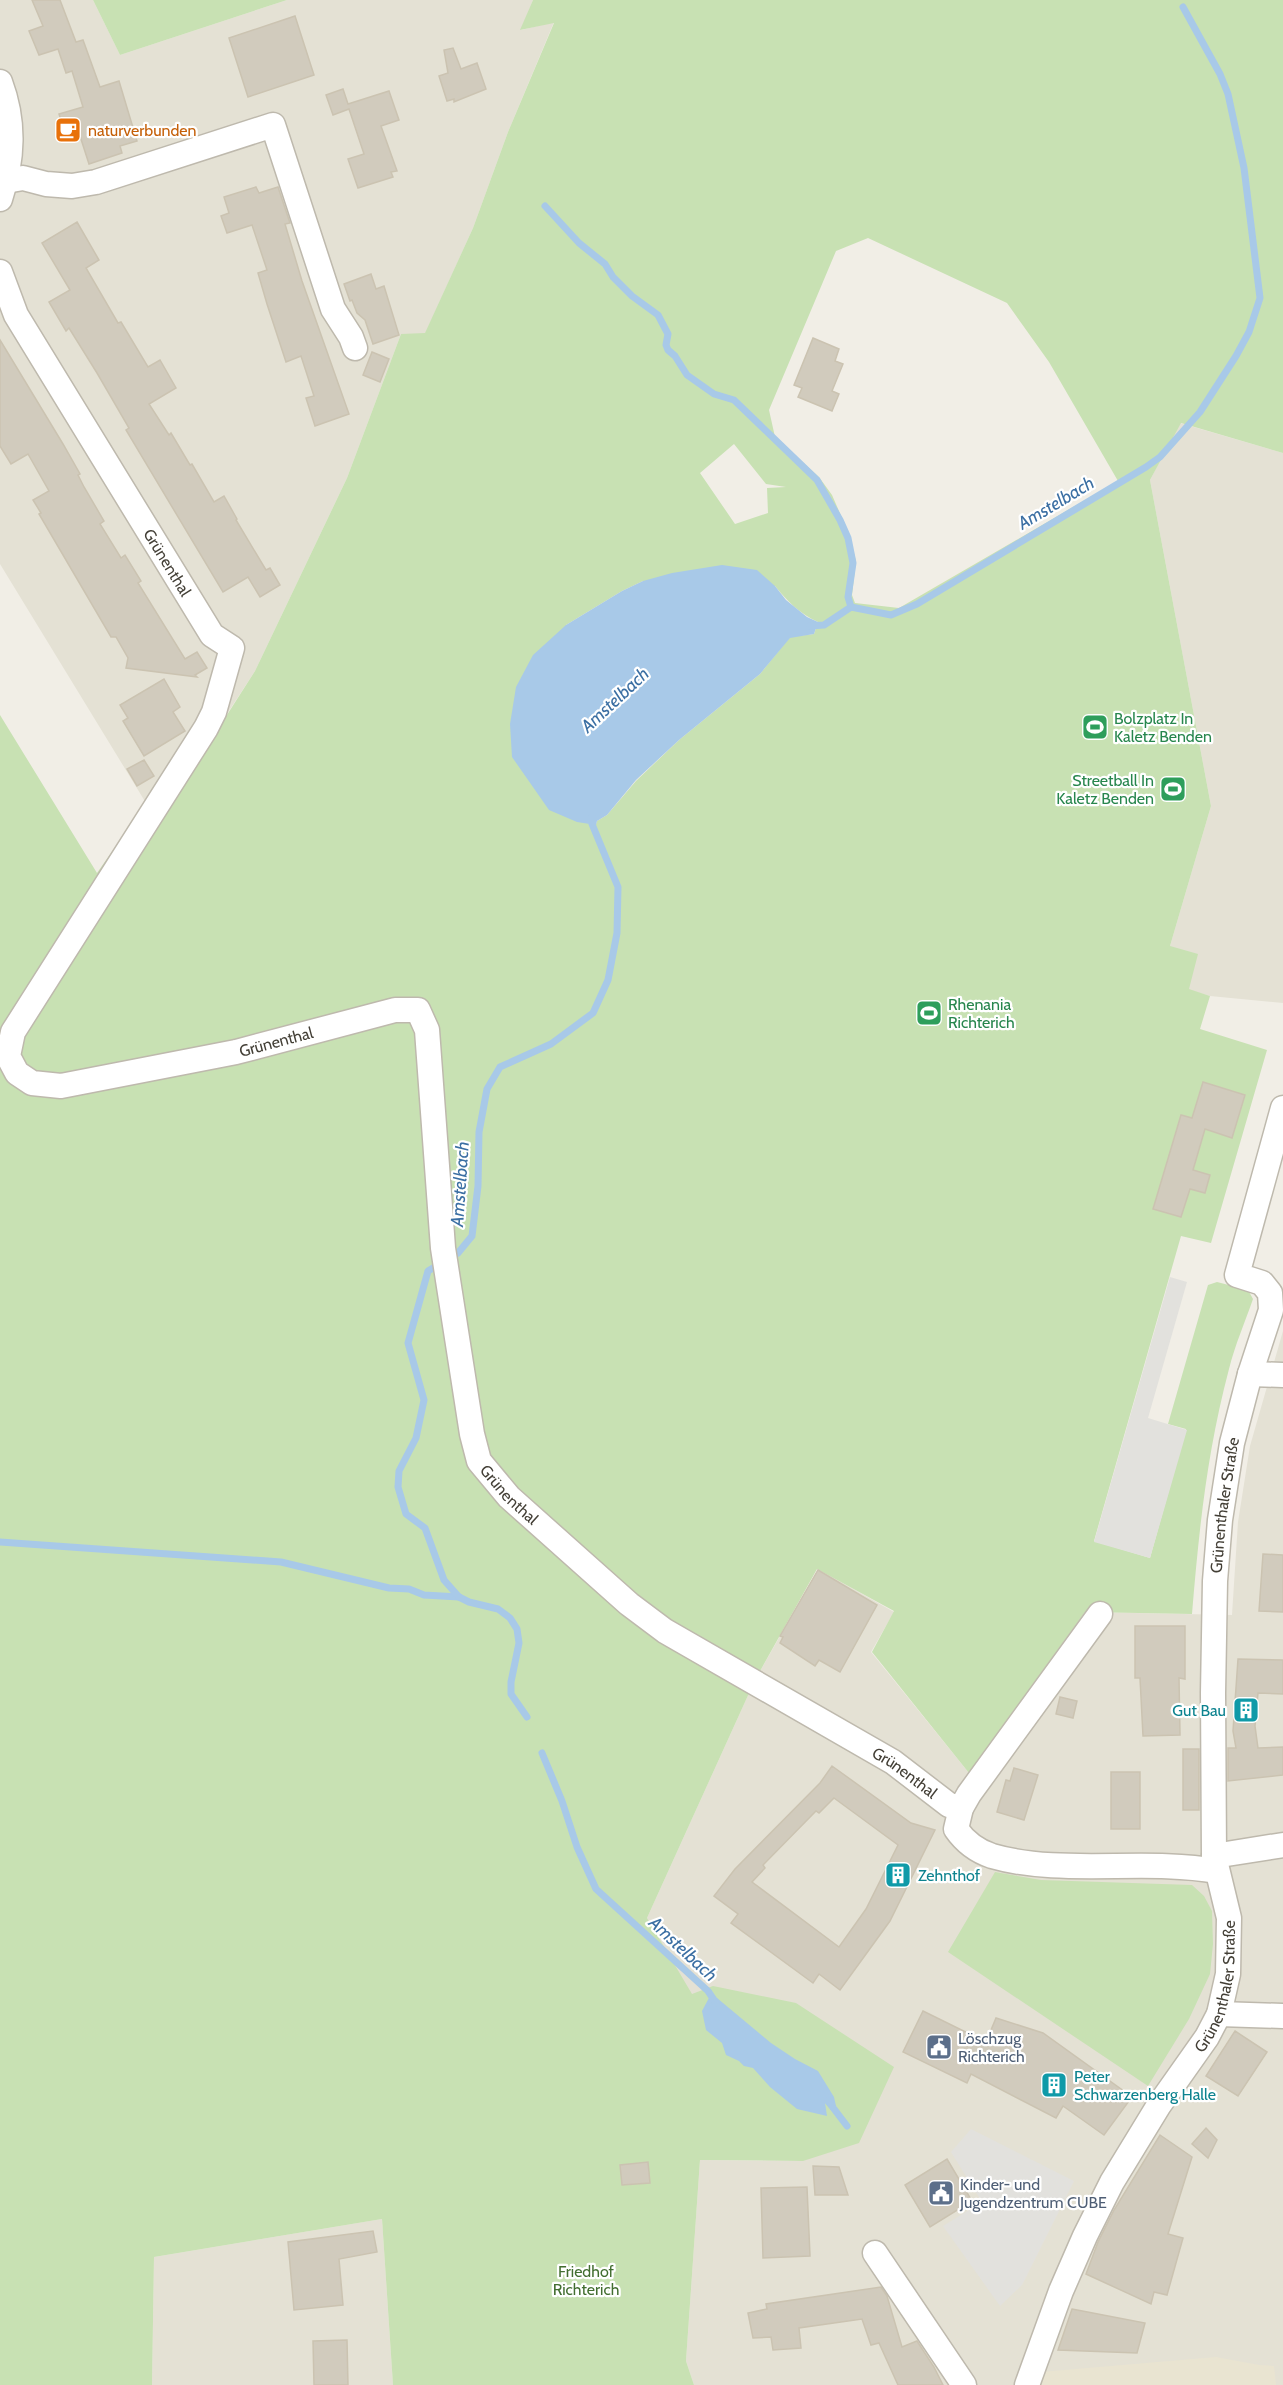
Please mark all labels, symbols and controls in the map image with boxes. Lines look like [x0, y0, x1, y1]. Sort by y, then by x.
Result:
cafe icon: naturverbunden [53, 115, 83, 145]
place label: naturverbunden [88, 121, 197, 140]
water label: Amstelbach [1013, 472, 1098, 535]
street label: Grünenthal [140, 525, 196, 600]
water label: Amstelbach [576, 663, 654, 738]
place label: Bolzplatz In Kaletz Benden [1114, 709, 1212, 746]
sports icon: Bolzplatz In Kaletz Benden [1080, 712, 1110, 742]
place label: Streetball In Kaletz Benden [1056, 771, 1154, 808]
sports icon: Streetball In Kaletz Benden [1158, 774, 1188, 804]
place label: Rhenania Richterich [948, 995, 1015, 1032]
sports icon: Rhenania Richterich [914, 998, 944, 1028]
street label: Grünenthal [237, 1023, 315, 1060]
water label: Amstelbach [446, 1141, 474, 1228]
street label: Grünenthaler Straße [1206, 1435, 1243, 1574]
street label: Grünenthal [476, 1461, 543, 1528]
building icon: Gut Bau [1231, 1695, 1261, 1725]
place label: Gut Bau [1172, 1701, 1226, 1720]
street label: Grünenthal [869, 1743, 941, 1802]
building icon: Zehnthof [883, 1860, 913, 1890]
place label: Zehnthof [918, 1866, 981, 1885]
water label: Amstelbach [644, 1911, 722, 1986]
street label: Grünenthaler Straße [1190, 1920, 1238, 2056]
place label: Löschzug Richterich [958, 2029, 1025, 2066]
public building icon: Löschzug Richterich [924, 2032, 954, 2062]
place label: Peter Schwarzenberg Halle [1074, 2067, 1216, 2104]
building icon: Peter Schwarzenberg Halle [1039, 2070, 1069, 2100]
place label: Kinder- und Jugendzentrum CUBE [959, 2175, 1107, 2212]
public building icon: Kinder- und Jugendzentrum CUBE [926, 2178, 956, 2208]
park label: Friedhof Richterich [553, 2262, 619, 2299]

